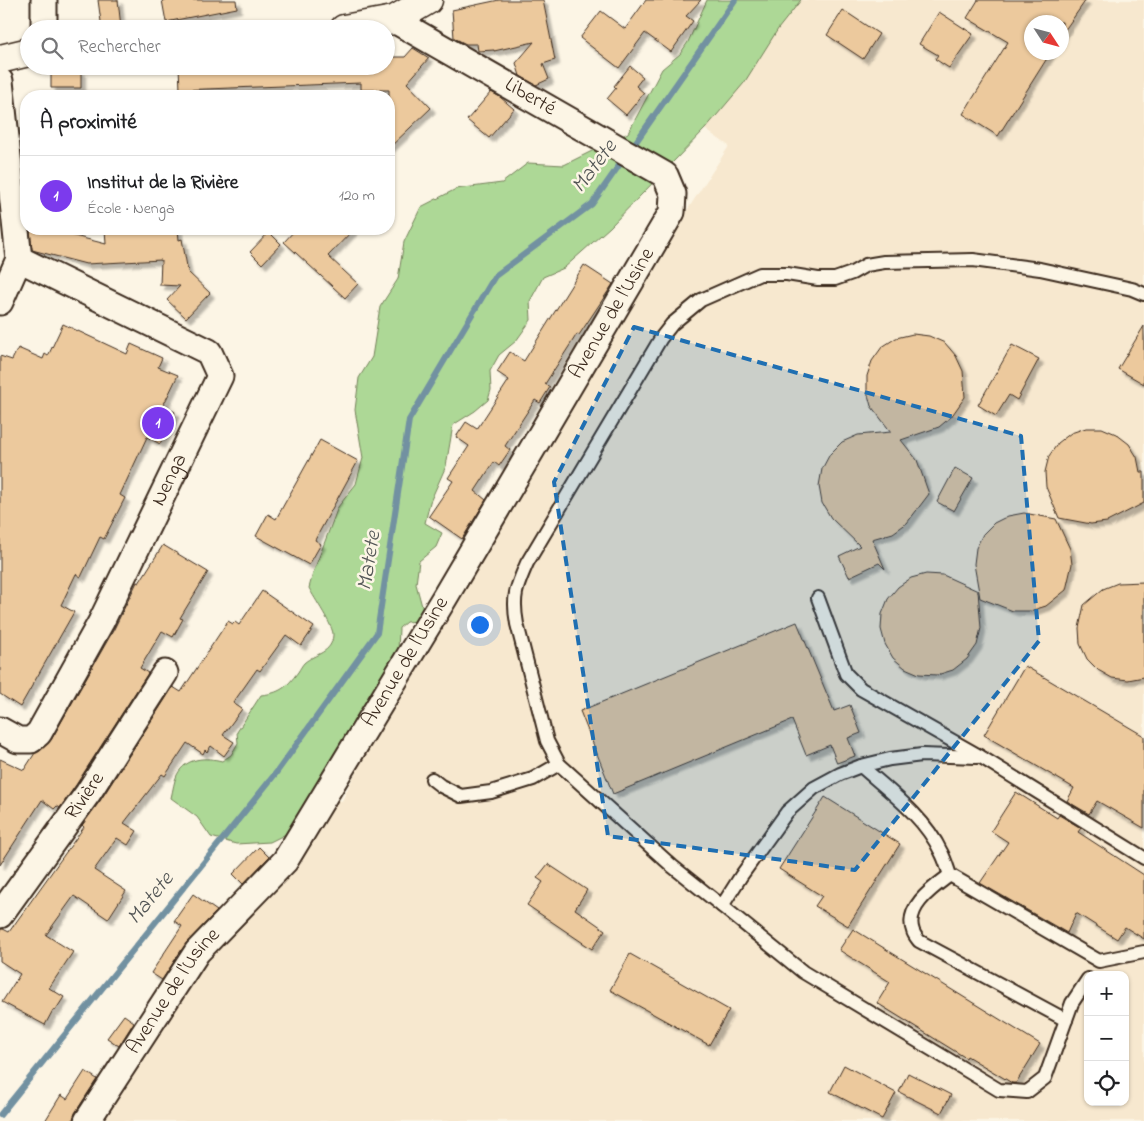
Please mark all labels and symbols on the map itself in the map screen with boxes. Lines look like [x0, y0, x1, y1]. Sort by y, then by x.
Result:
north arrow [1024, 15, 1069, 60]
street label: Liberté [499, 70, 562, 124]
water label: Matete [564, 133, 626, 200]
street label: Avenue de l'Usine [562, 242, 663, 385]
pin: 1 [142, 404, 174, 442]
street label: Nenga [144, 449, 195, 511]
water label: Matete [350, 528, 391, 593]
street label: Avenue de l'Usine [355, 590, 457, 733]
your location [467, 612, 493, 638]
street label: Rivière [58, 766, 113, 827]
water label: Matete [120, 865, 183, 932]
street label: Avenue de l'Usine [119, 921, 228, 1060]

